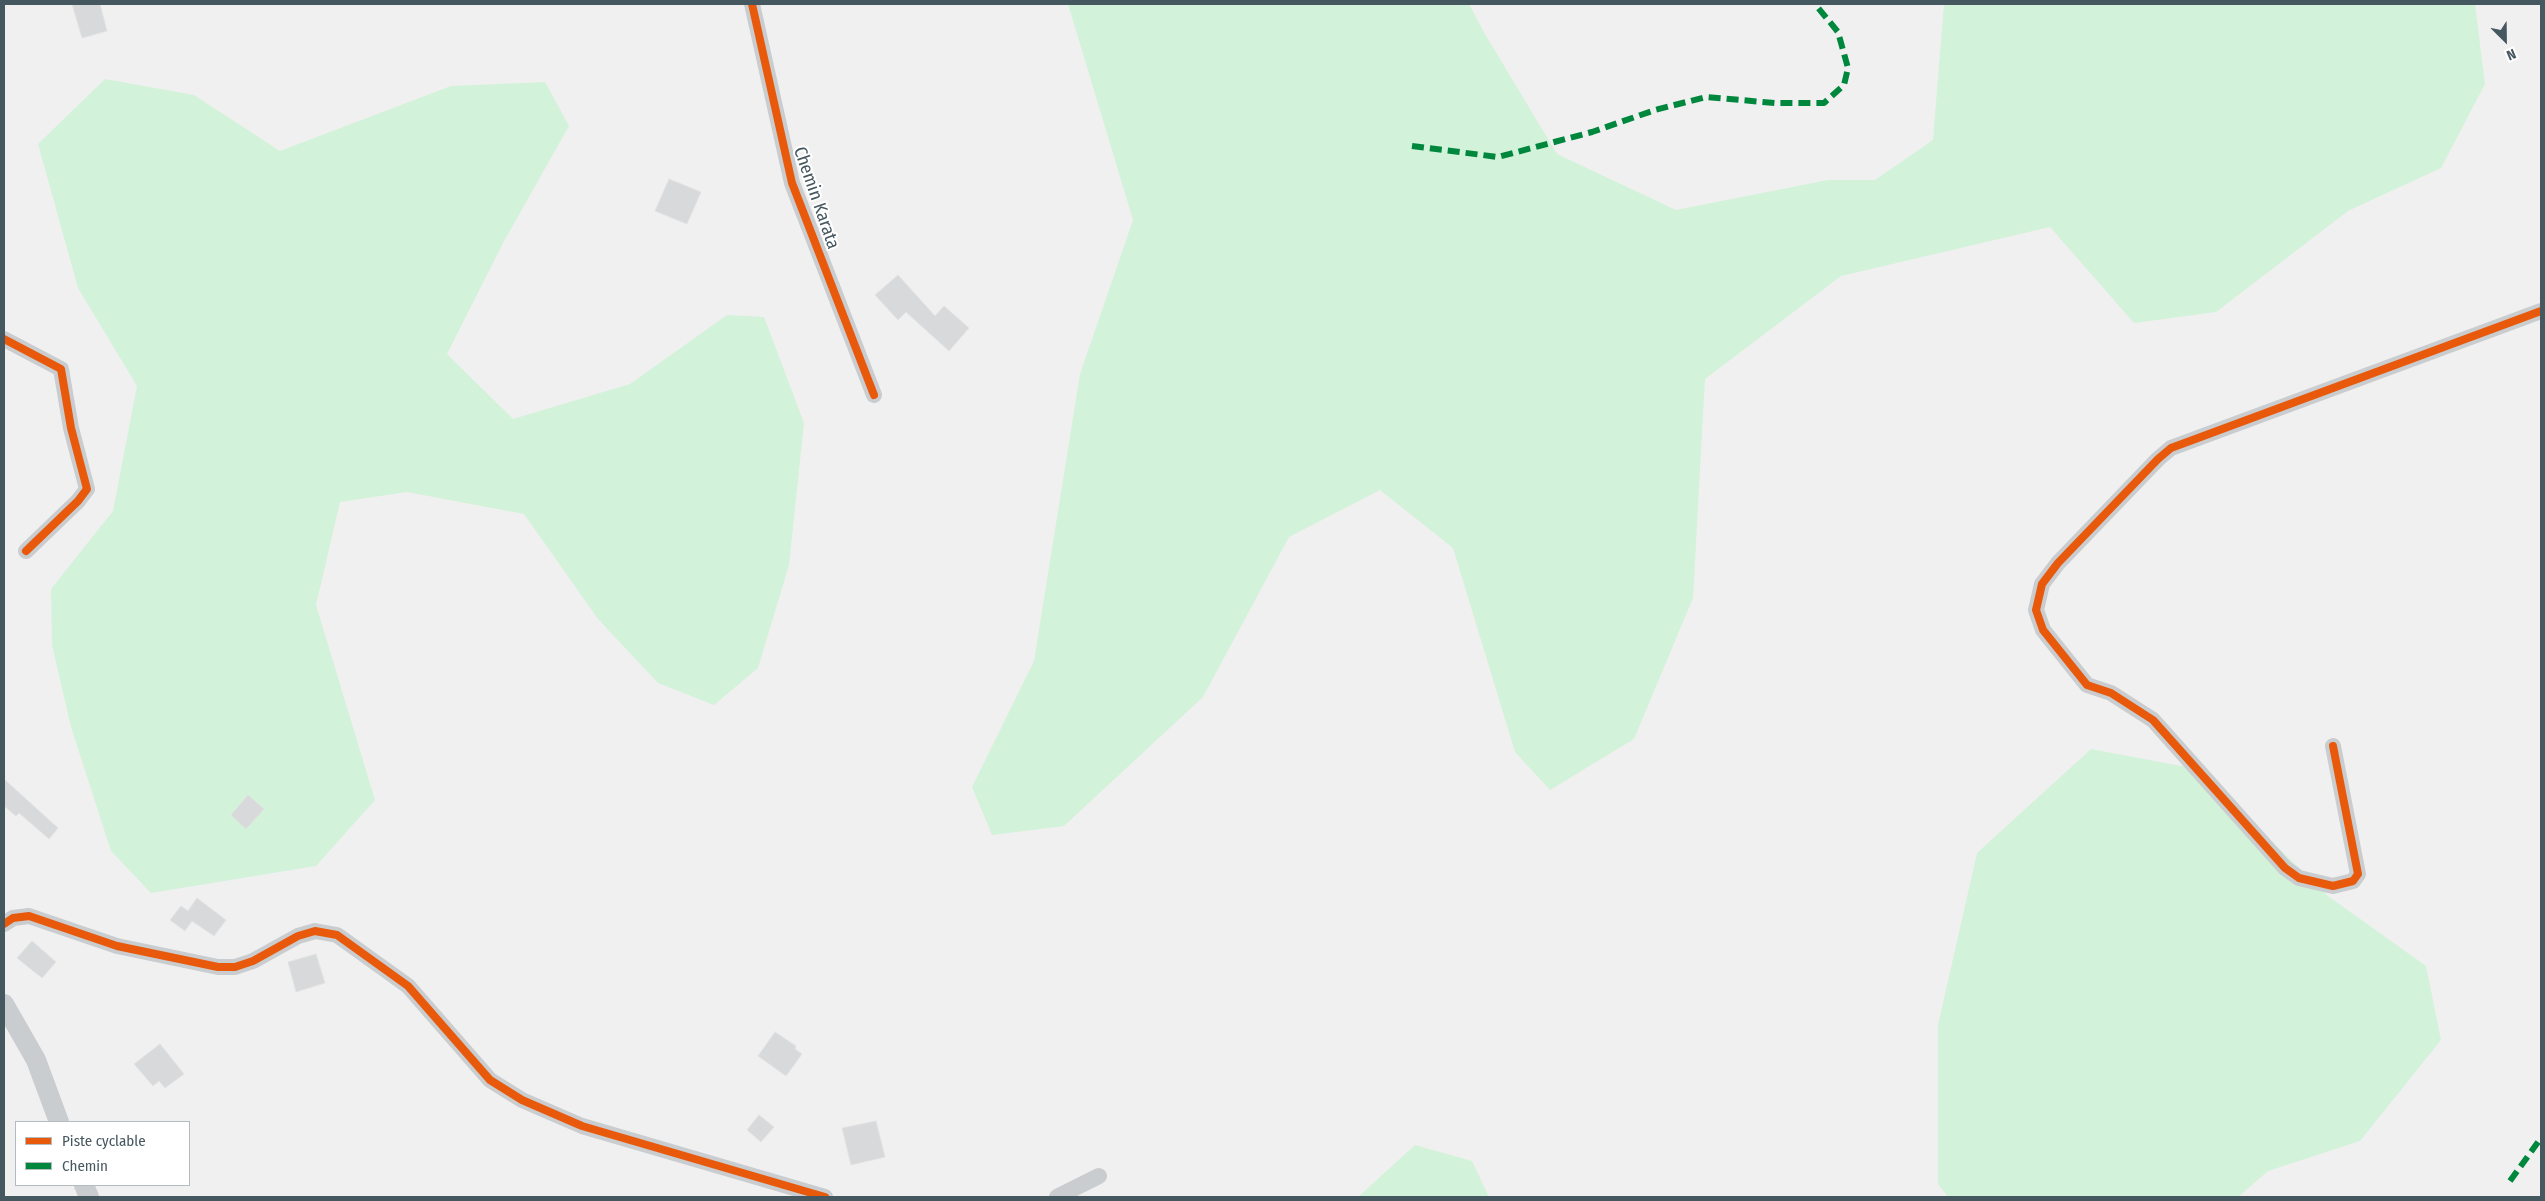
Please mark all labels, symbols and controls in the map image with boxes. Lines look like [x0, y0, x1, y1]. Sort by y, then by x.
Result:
north arrow [2480, 15, 2530, 65]
text: N [2504, 45, 2518, 64]
street label: Chemin Karata [788, 144, 844, 252]
legend [15, 1121, 190, 1186]
text: Piste cyclable [62, 1132, 146, 1150]
text: Chemin [62, 1157, 108, 1175]

